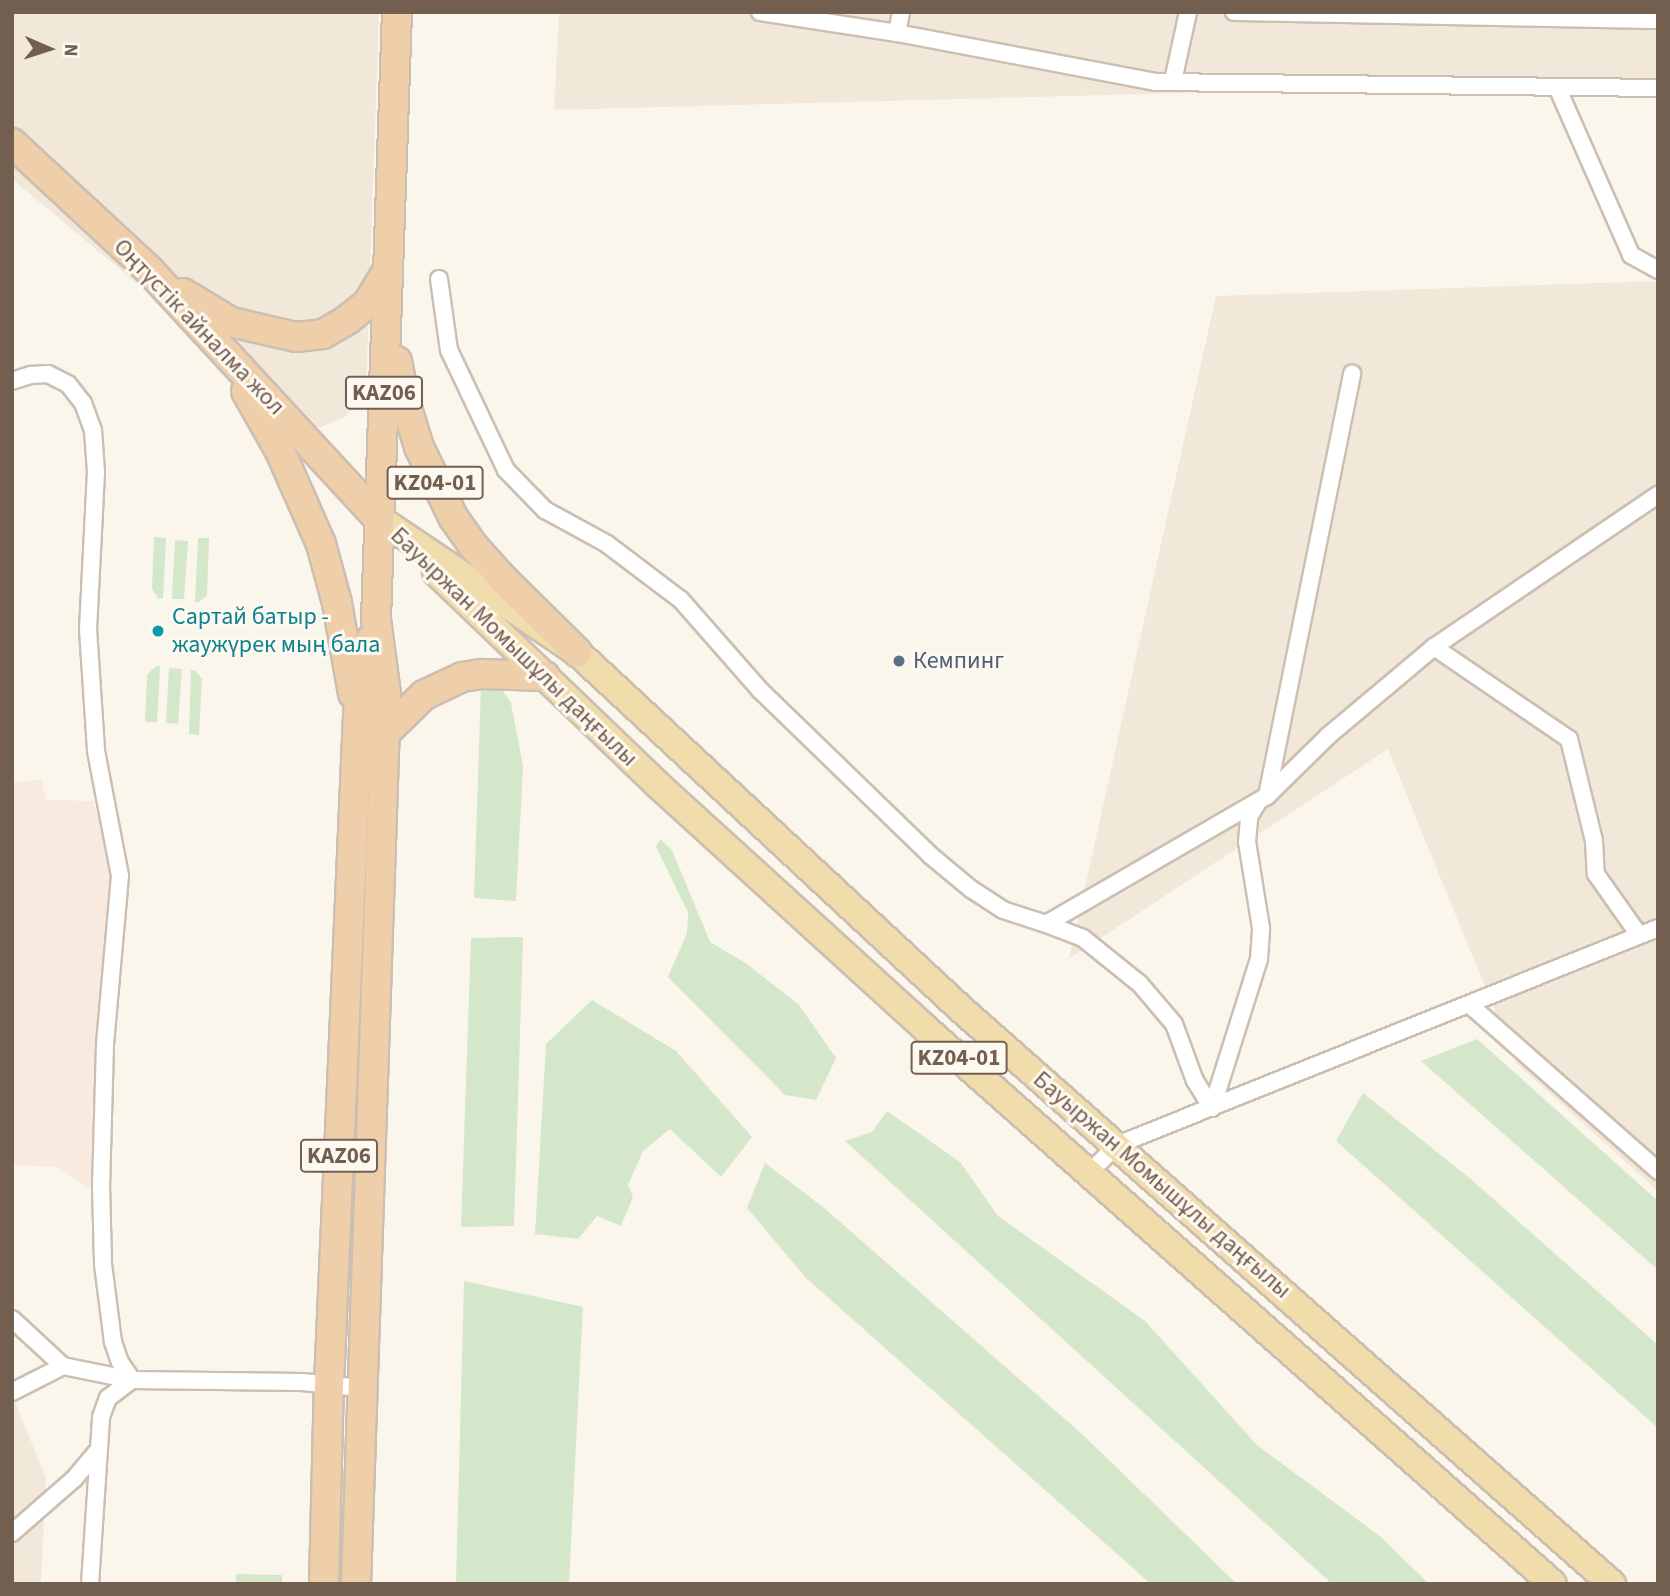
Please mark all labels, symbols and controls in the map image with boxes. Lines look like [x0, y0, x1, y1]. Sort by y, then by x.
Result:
north arrow [14, 14, 84, 84]
text: N [57, 43, 84, 57]
street label: Оңтүстік айналма жол [107, 233, 291, 421]
road number: KАZ06 [344, 374, 424, 412]
road number: KZ04-01 [386, 463, 484, 503]
street label: Бауыржан Момышұлы даңғылы [384, 521, 644, 773]
place label: Сартай батыр - жаужүрек мың бала [172, 603, 380, 659]
marker: Сартай батыр - жаужүрек мың бала [150, 623, 166, 639]
place label: Кемпинг [913, 647, 1004, 675]
marker: Кемпинг [891, 653, 907, 669]
road number: KZ04-01 [910, 1038, 1008, 1078]
street label: Бауыржан Момышұлы даңғылы [1027, 1065, 1297, 1305]
road number: KАZ06 [299, 1136, 379, 1176]

